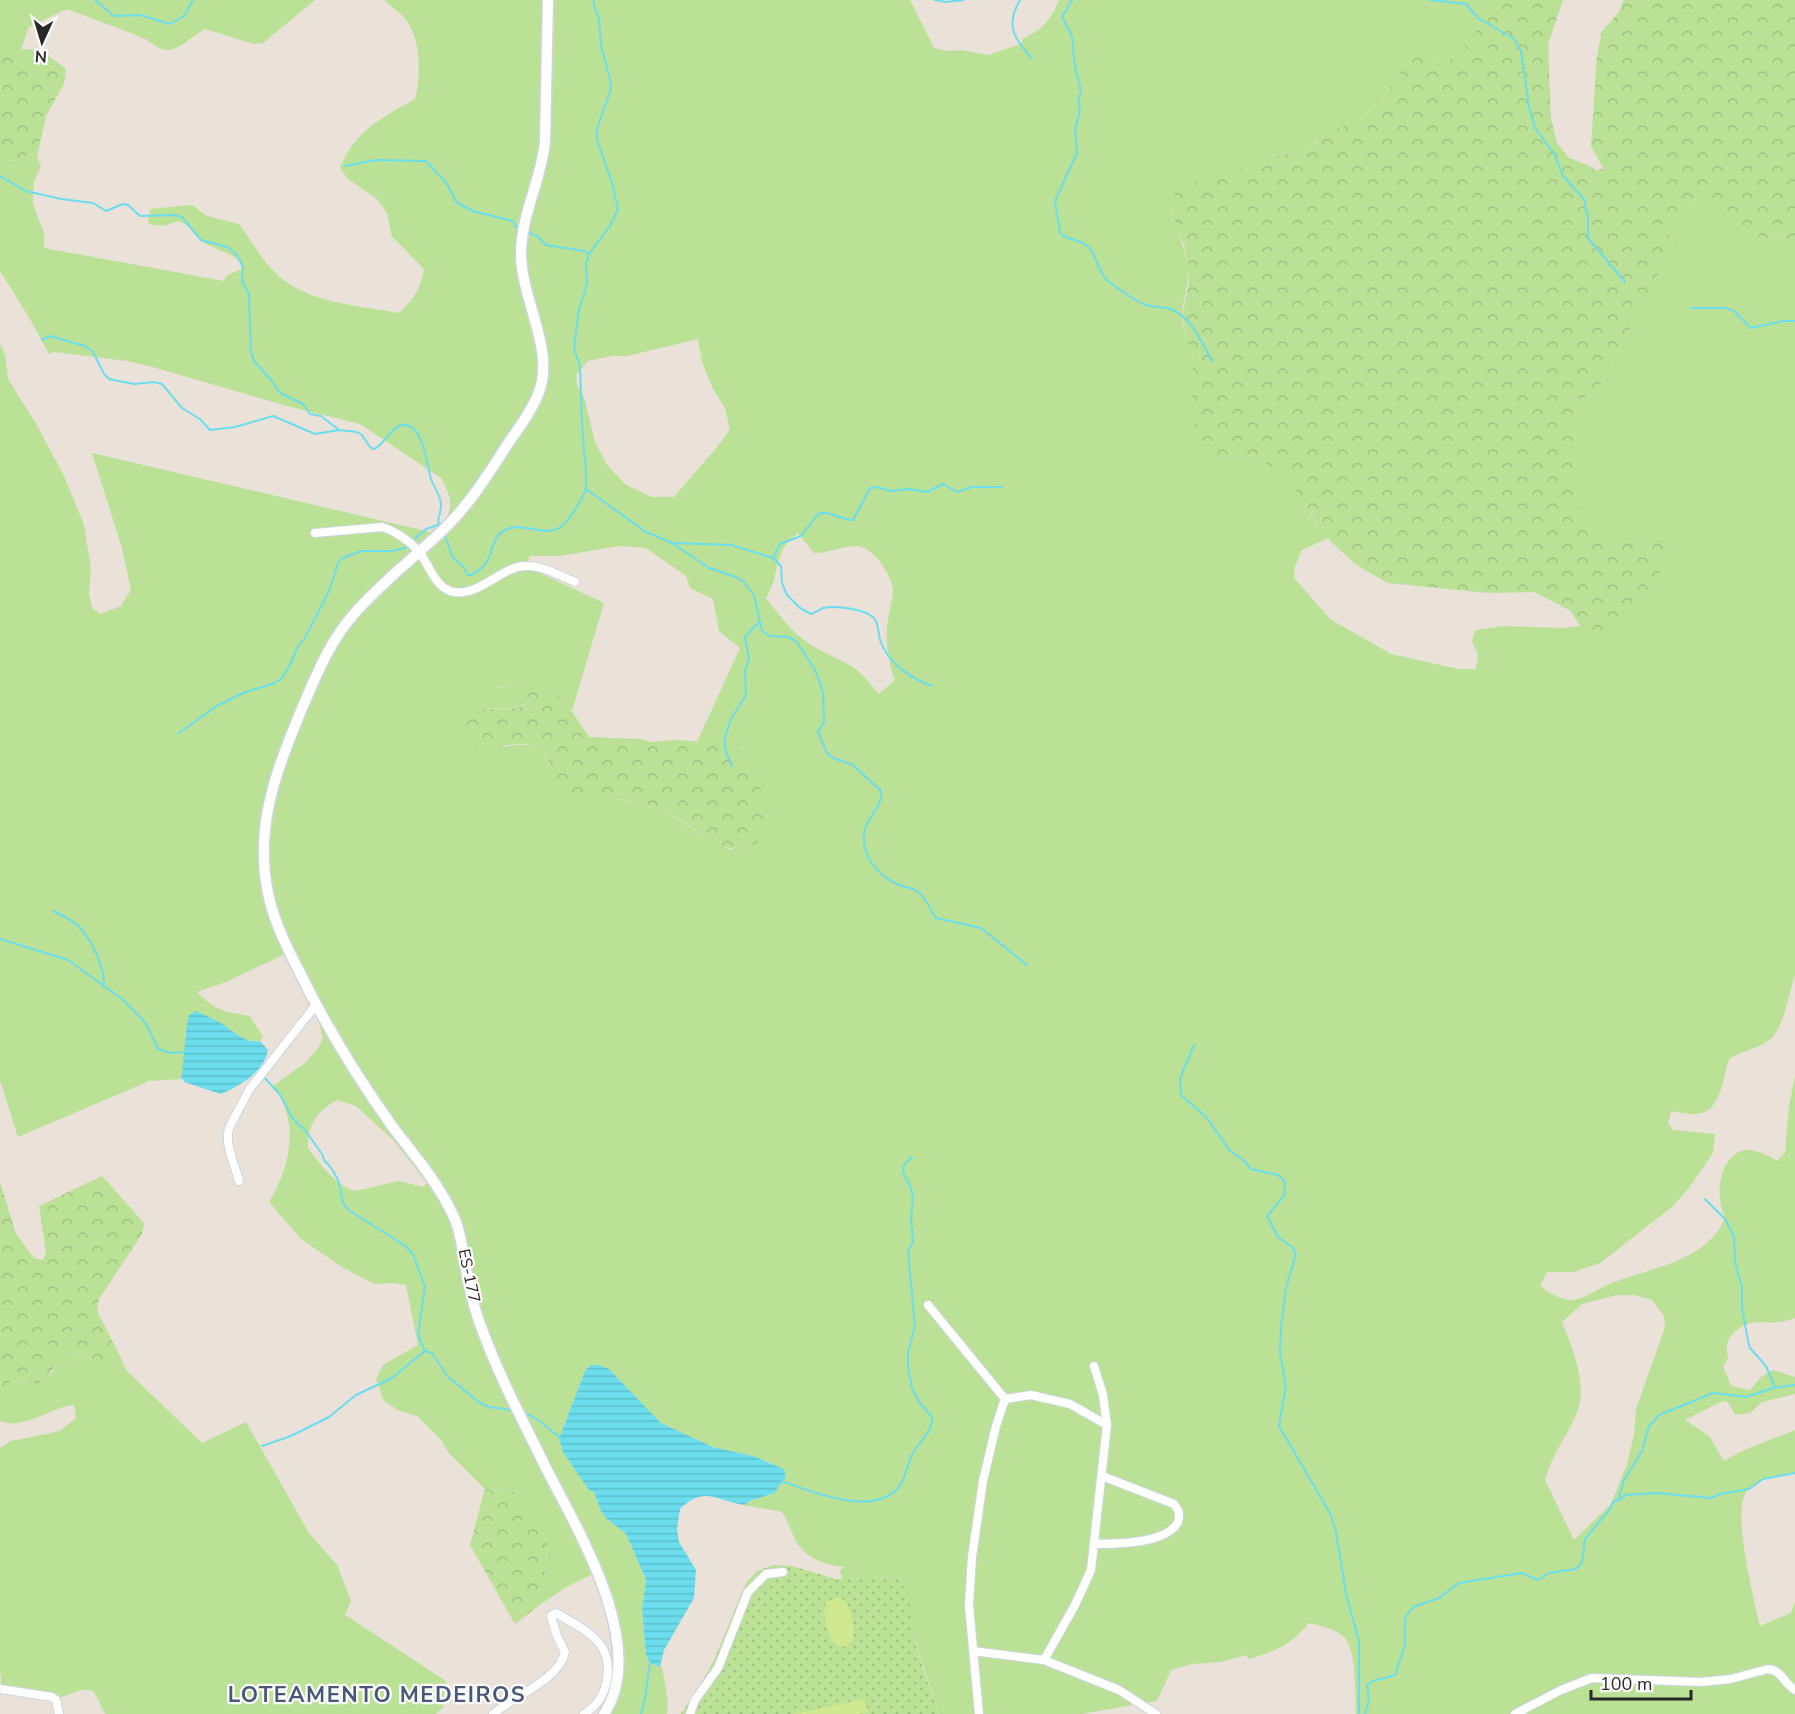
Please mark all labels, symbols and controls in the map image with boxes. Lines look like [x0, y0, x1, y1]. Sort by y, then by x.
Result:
north arrow [12, 12, 72, 72]
text: N [34, 45, 48, 67]
street label: ES-177 [453, 1247, 485, 1305]
scale bar [1591, 1663, 1692, 1701]
text: 100 m [1600, 1672, 1652, 1696]
district label: LOTEAMENTO MEDEIROS [228, 1680, 526, 1710]

